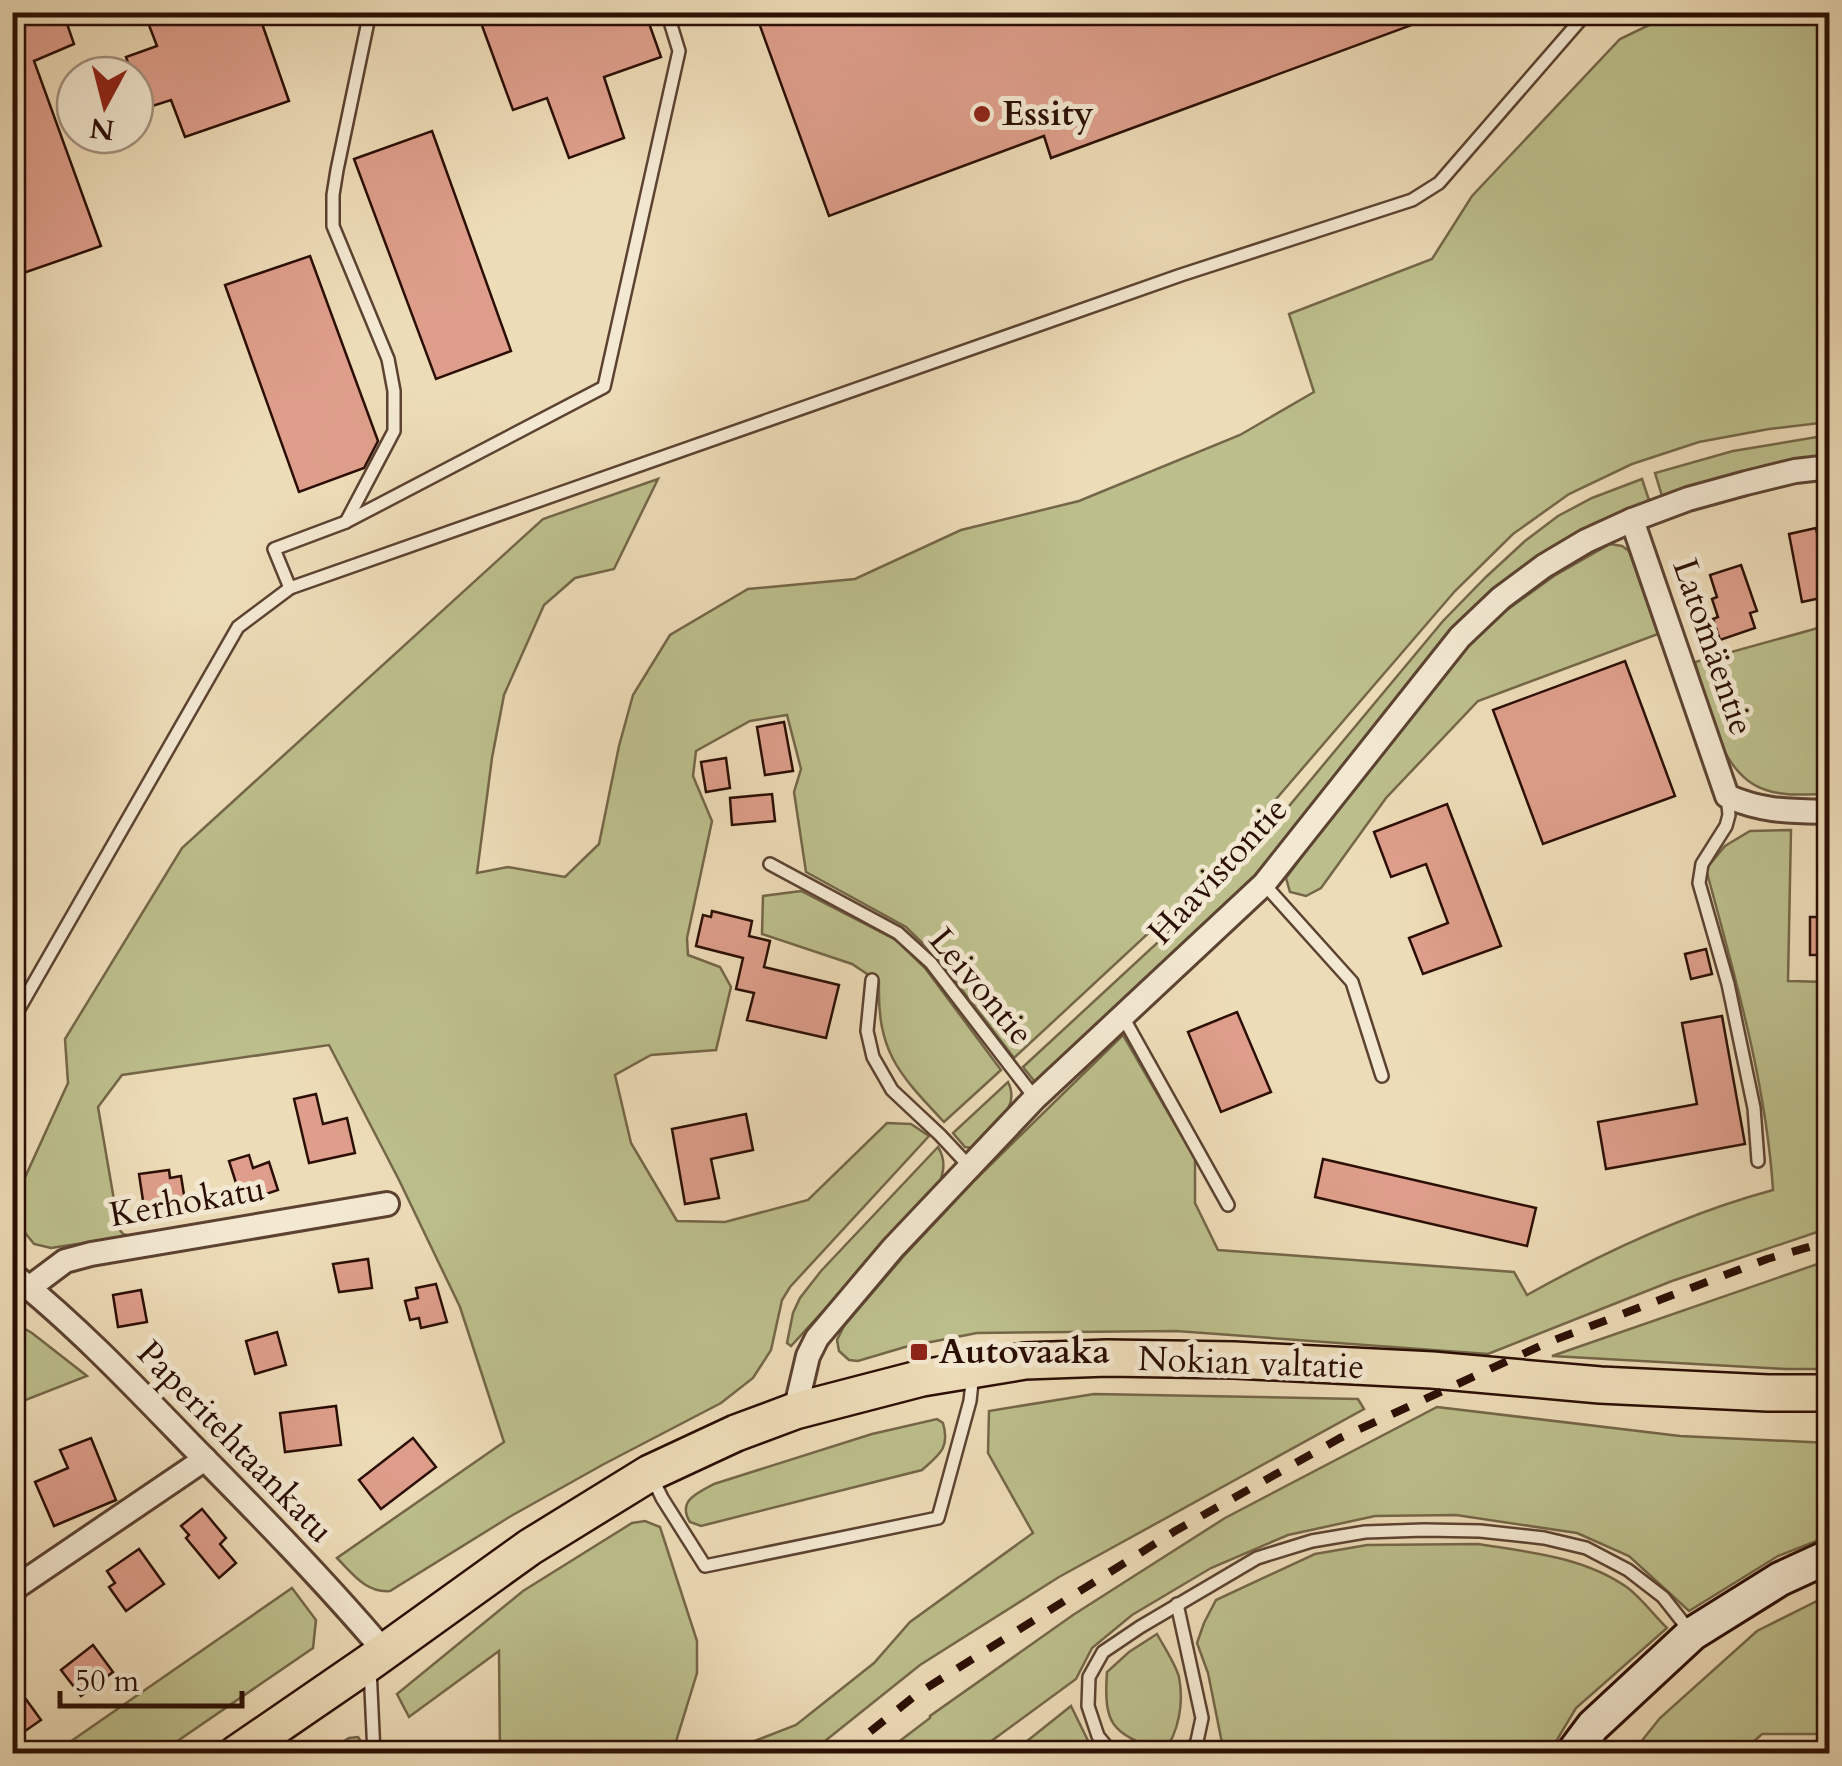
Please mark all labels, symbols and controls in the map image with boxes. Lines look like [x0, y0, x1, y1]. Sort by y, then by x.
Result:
north arrow [55, 55, 155, 155]
place label: Essity [1002, 90, 1094, 138]
marker: Essity [971, 103, 993, 125]
text: N [88, 108, 116, 149]
street label: Latomäentie [1660, 552, 1766, 742]
street label: Haavistontie [1137, 787, 1299, 955]
street label: Leivontie [918, 918, 1044, 1056]
street label: Kerhokatu [106, 1165, 268, 1239]
place label: Autovaaka [939, 1328, 1110, 1376]
street label: Paperitehtaankatu [126, 1330, 344, 1554]
street label: Nokian valtatie [1137, 1335, 1365, 1391]
marker: Autovaaka [908, 1341, 930, 1363]
scale bar [60, 1646, 242, 1708]
text: 50 m [75, 1661, 140, 1702]

